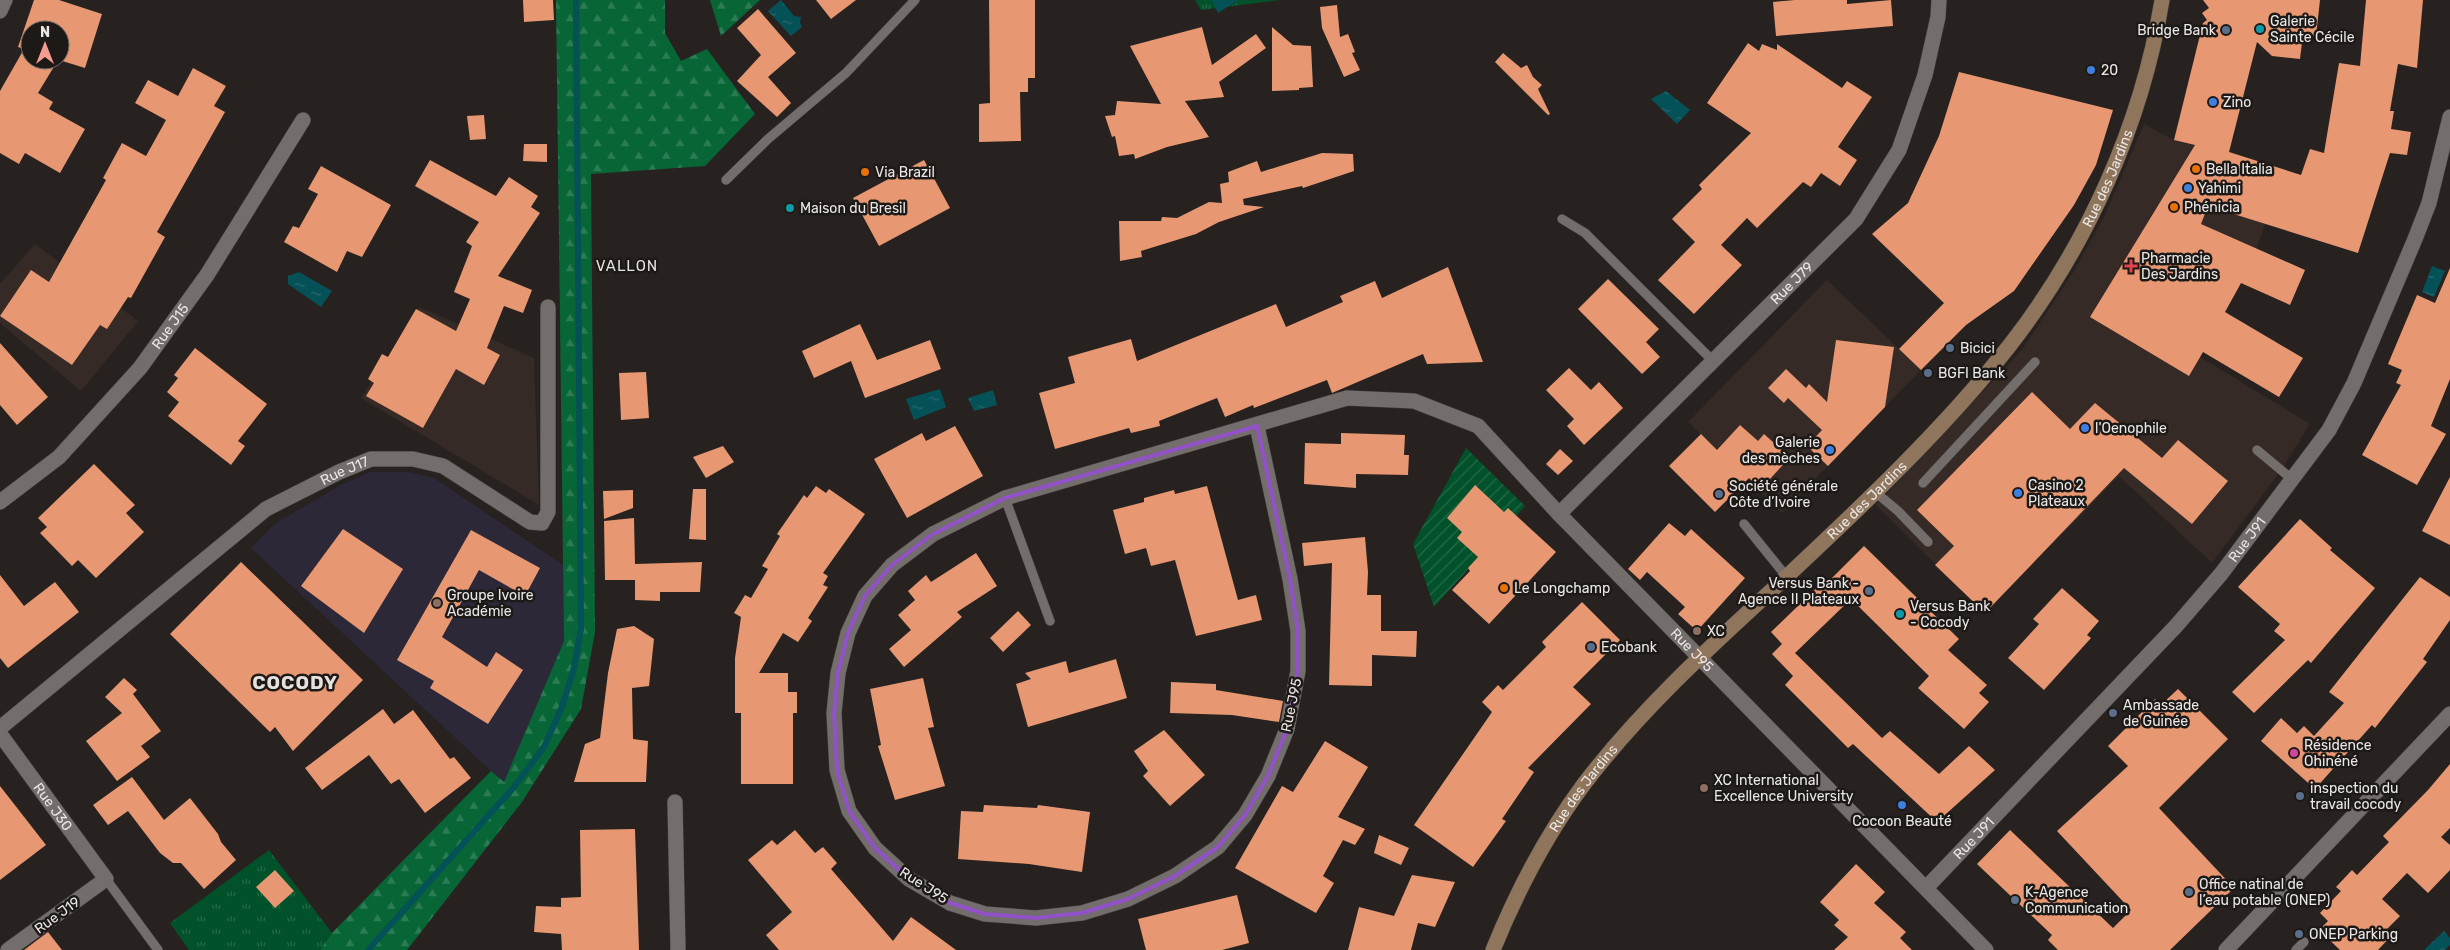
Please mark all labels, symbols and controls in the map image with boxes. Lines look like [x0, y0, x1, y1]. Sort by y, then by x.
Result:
place label: Galerie Sainte Cécile [2270, 13, 2355, 46]
north arrow [20, 20, 70, 70]
place label: Bridge Bank [2137, 22, 2217, 39]
marker: Galerie Sainte Cécile [2254, 23, 2266, 35]
text: N [40, 24, 50, 41]
marker: Bridge Bank [2220, 24, 2232, 36]
place label: 20 [2101, 62, 2118, 79]
marker: 20 [2085, 64, 2097, 76]
place label: Zino [2223, 94, 2251, 111]
marker: Zino [2207, 96, 2219, 108]
street label: Rue des Jardins [2079, 127, 2137, 230]
place label: Bella Italia [2206, 161, 2273, 178]
marker: Bella Italia [2190, 163, 2202, 175]
place label: Via Brazil [875, 164, 935, 181]
marker: Via Brazil [859, 166, 871, 178]
place label: Yahimi [2198, 180, 2241, 197]
marker: Yahimi [2182, 182, 2194, 194]
place label: Phénicia [2184, 199, 2240, 216]
place label: Maison du Bresil [800, 200, 906, 217]
marker: Phénicia [2168, 201, 2180, 213]
marker: Maison du Bresil [784, 202, 796, 214]
place label: Pharmacie Des Jardins [2141, 250, 2218, 283]
district label: VALLON [596, 257, 658, 275]
street label: Rue J79 [1767, 258, 1817, 308]
marker: Pharmacie Des Jardins [2125, 260, 2137, 272]
street label: Rue J15 [148, 300, 193, 353]
place label: Bicici [1960, 340, 1995, 357]
marker: Bicici [1944, 342, 1956, 354]
place label: BGFI Bank [1938, 365, 2006, 382]
marker: BGFI Bank [1922, 367, 1934, 379]
place label: l'Oenophile [2095, 420, 2167, 437]
marker: l'Oenophile [2079, 422, 2091, 434]
place label: Galerie des mèches [1742, 434, 1820, 467]
marker: Galerie des mèches [1824, 444, 1836, 456]
street label: Rue J17 [318, 453, 371, 489]
street label: Rue des Jardins [1824, 458, 1911, 543]
place label: Casino 2 Plateaux [2028, 477, 2086, 510]
place label: Société générale Côte d’Ivoire [1729, 478, 1838, 511]
marker: Casino 2 Plateaux [2012, 487, 2024, 499]
marker: Société générale Côte d’Ivoire [1713, 488, 1725, 500]
street label: Rue J91 [2225, 514, 2270, 566]
place label: Versus Bank - Agence II Plateaux [1738, 575, 1859, 608]
place label: Le Longchamp [1514, 580, 1610, 597]
marker: Le Longchamp [1498, 582, 1510, 594]
marker: Versus Bank - Agence II Plateaux [1863, 585, 1875, 597]
place label: Groupe Ivoire Académie [447, 587, 534, 620]
marker: Groupe Ivoire Académie [431, 597, 443, 609]
place label: Versus Bank - Cocody [1910, 598, 1991, 631]
marker: Versus Bank - Cocody [1894, 608, 1906, 620]
place label: XC [1707, 623, 1725, 640]
street label: Rue J95 [1667, 625, 1717, 676]
marker: XC [1691, 625, 1703, 637]
place label: Ecobank [1601, 639, 1658, 656]
marker: Ecobank [1585, 641, 1597, 653]
district label: COCODY [252, 671, 338, 694]
street label: Rue J95 [1278, 677, 1305, 733]
place label: Ambassade de Guinée [2123, 697, 2199, 730]
marker: Ambassade de Guinée [2107, 707, 2119, 719]
place label: Résidence Ohinéné [2304, 737, 2372, 770]
street label: Rue des Jardins [1546, 741, 1621, 835]
marker: Résidence Ohinéné [2288, 747, 2300, 759]
place label: XC International Excellence University [1714, 772, 1854, 805]
street label: Rue J30 [30, 780, 76, 834]
place label: inspection du travail cocody [2310, 780, 2402, 813]
marker: XC International Excellence University [1698, 782, 1710, 794]
marker: inspection du travail cocody [2294, 790, 2306, 802]
marker: Cocoon Beauté [1896, 799, 1908, 811]
place label: Cocoon Beauté [1852, 813, 1952, 830]
street label: Rue J91 [1950, 814, 1998, 863]
street label: Rue J95 [896, 863, 951, 907]
place label: Office natinal de l’eau potable (ONEP) [2199, 876, 2330, 909]
place label: K-Agence Communication [2025, 884, 2128, 917]
marker: Office natinal de l’eau potable (ONEP) [2183, 886, 2195, 898]
street label: Rue J19 [31, 893, 83, 938]
marker: K-Agence Communication [2009, 894, 2021, 906]
place label: ONEP Parking [2309, 926, 2398, 943]
marker: ONEP Parking [2293, 928, 2305, 940]

